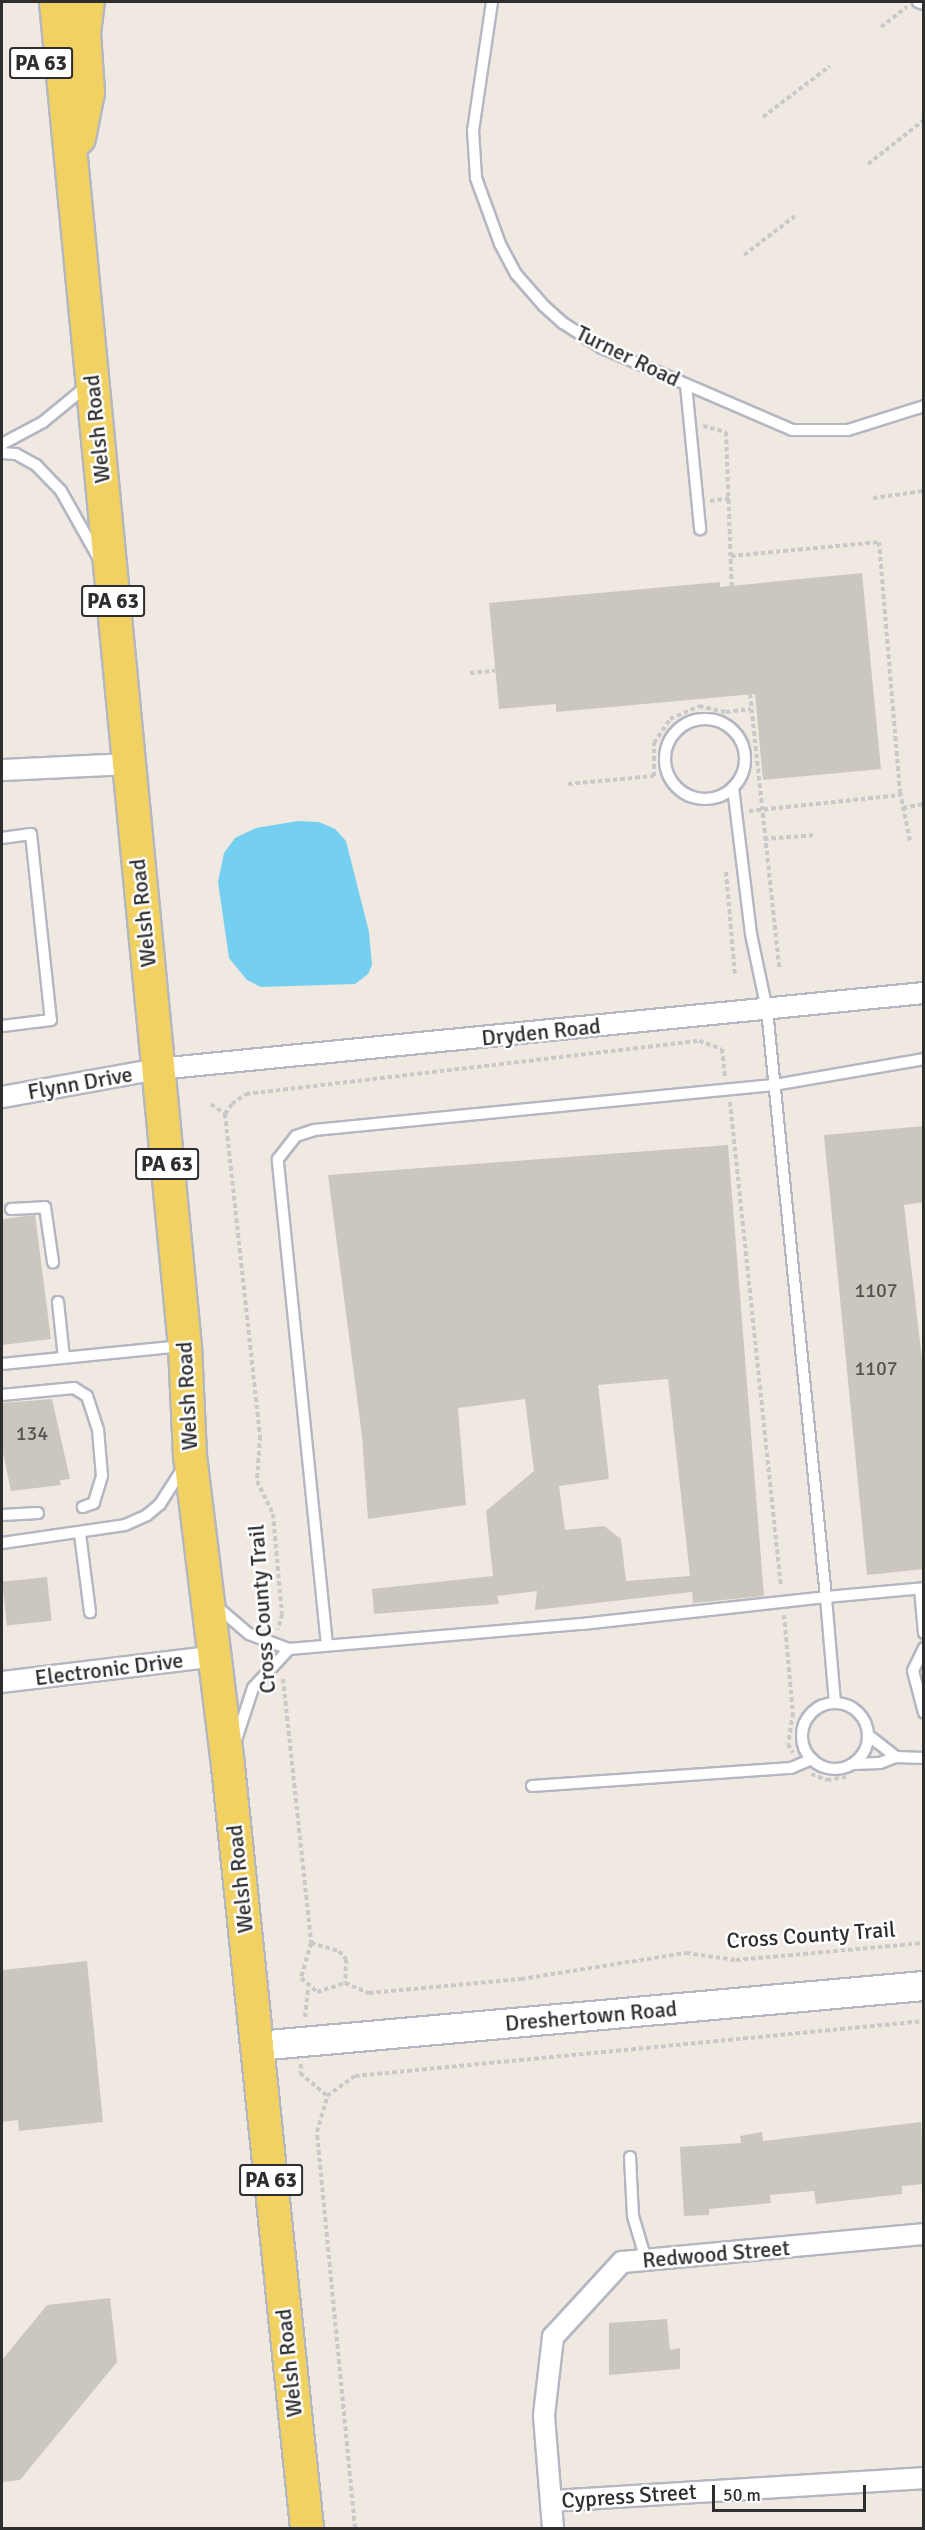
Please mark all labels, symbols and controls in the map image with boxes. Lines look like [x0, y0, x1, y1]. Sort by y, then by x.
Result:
road number: PA 63 [8, 45, 74, 81]
street label: Turner Road [572, 320, 684, 392]
street label: Welsh Road [78, 374, 116, 484]
road number: PA 63 [80, 583, 146, 619]
street label: Welsh Road [124, 858, 162, 968]
street label: Dryden Road [480, 1013, 602, 1051]
street label: Flynn Drive [26, 1061, 134, 1105]
road number: PA 63 [134, 1146, 200, 1182]
house number: 1107 [854, 1278, 898, 1302]
street label: Welsh Road [171, 1341, 203, 1451]
house number: 1107 [854, 1356, 898, 1380]
house number: 134 [16, 1421, 48, 1445]
street label: Cross County Trail [243, 1524, 281, 1694]
street label: Electronic Drive [33, 1647, 185, 1691]
street label: Welsh Road [221, 1824, 259, 1934]
street label: Cross County Trail [726, 1916, 896, 1954]
street label: Dreshertown Road [504, 1995, 678, 2037]
road number: PA 63 [238, 2162, 304, 2198]
street label: Redwood Street [641, 2234, 791, 2274]
street label: Welsh Road [270, 2308, 308, 2418]
scale bar [715, 2473, 870, 2511]
street label: Cypress Street [561, 2478, 697, 2514]
text: 50 m [723, 2484, 761, 2506]

